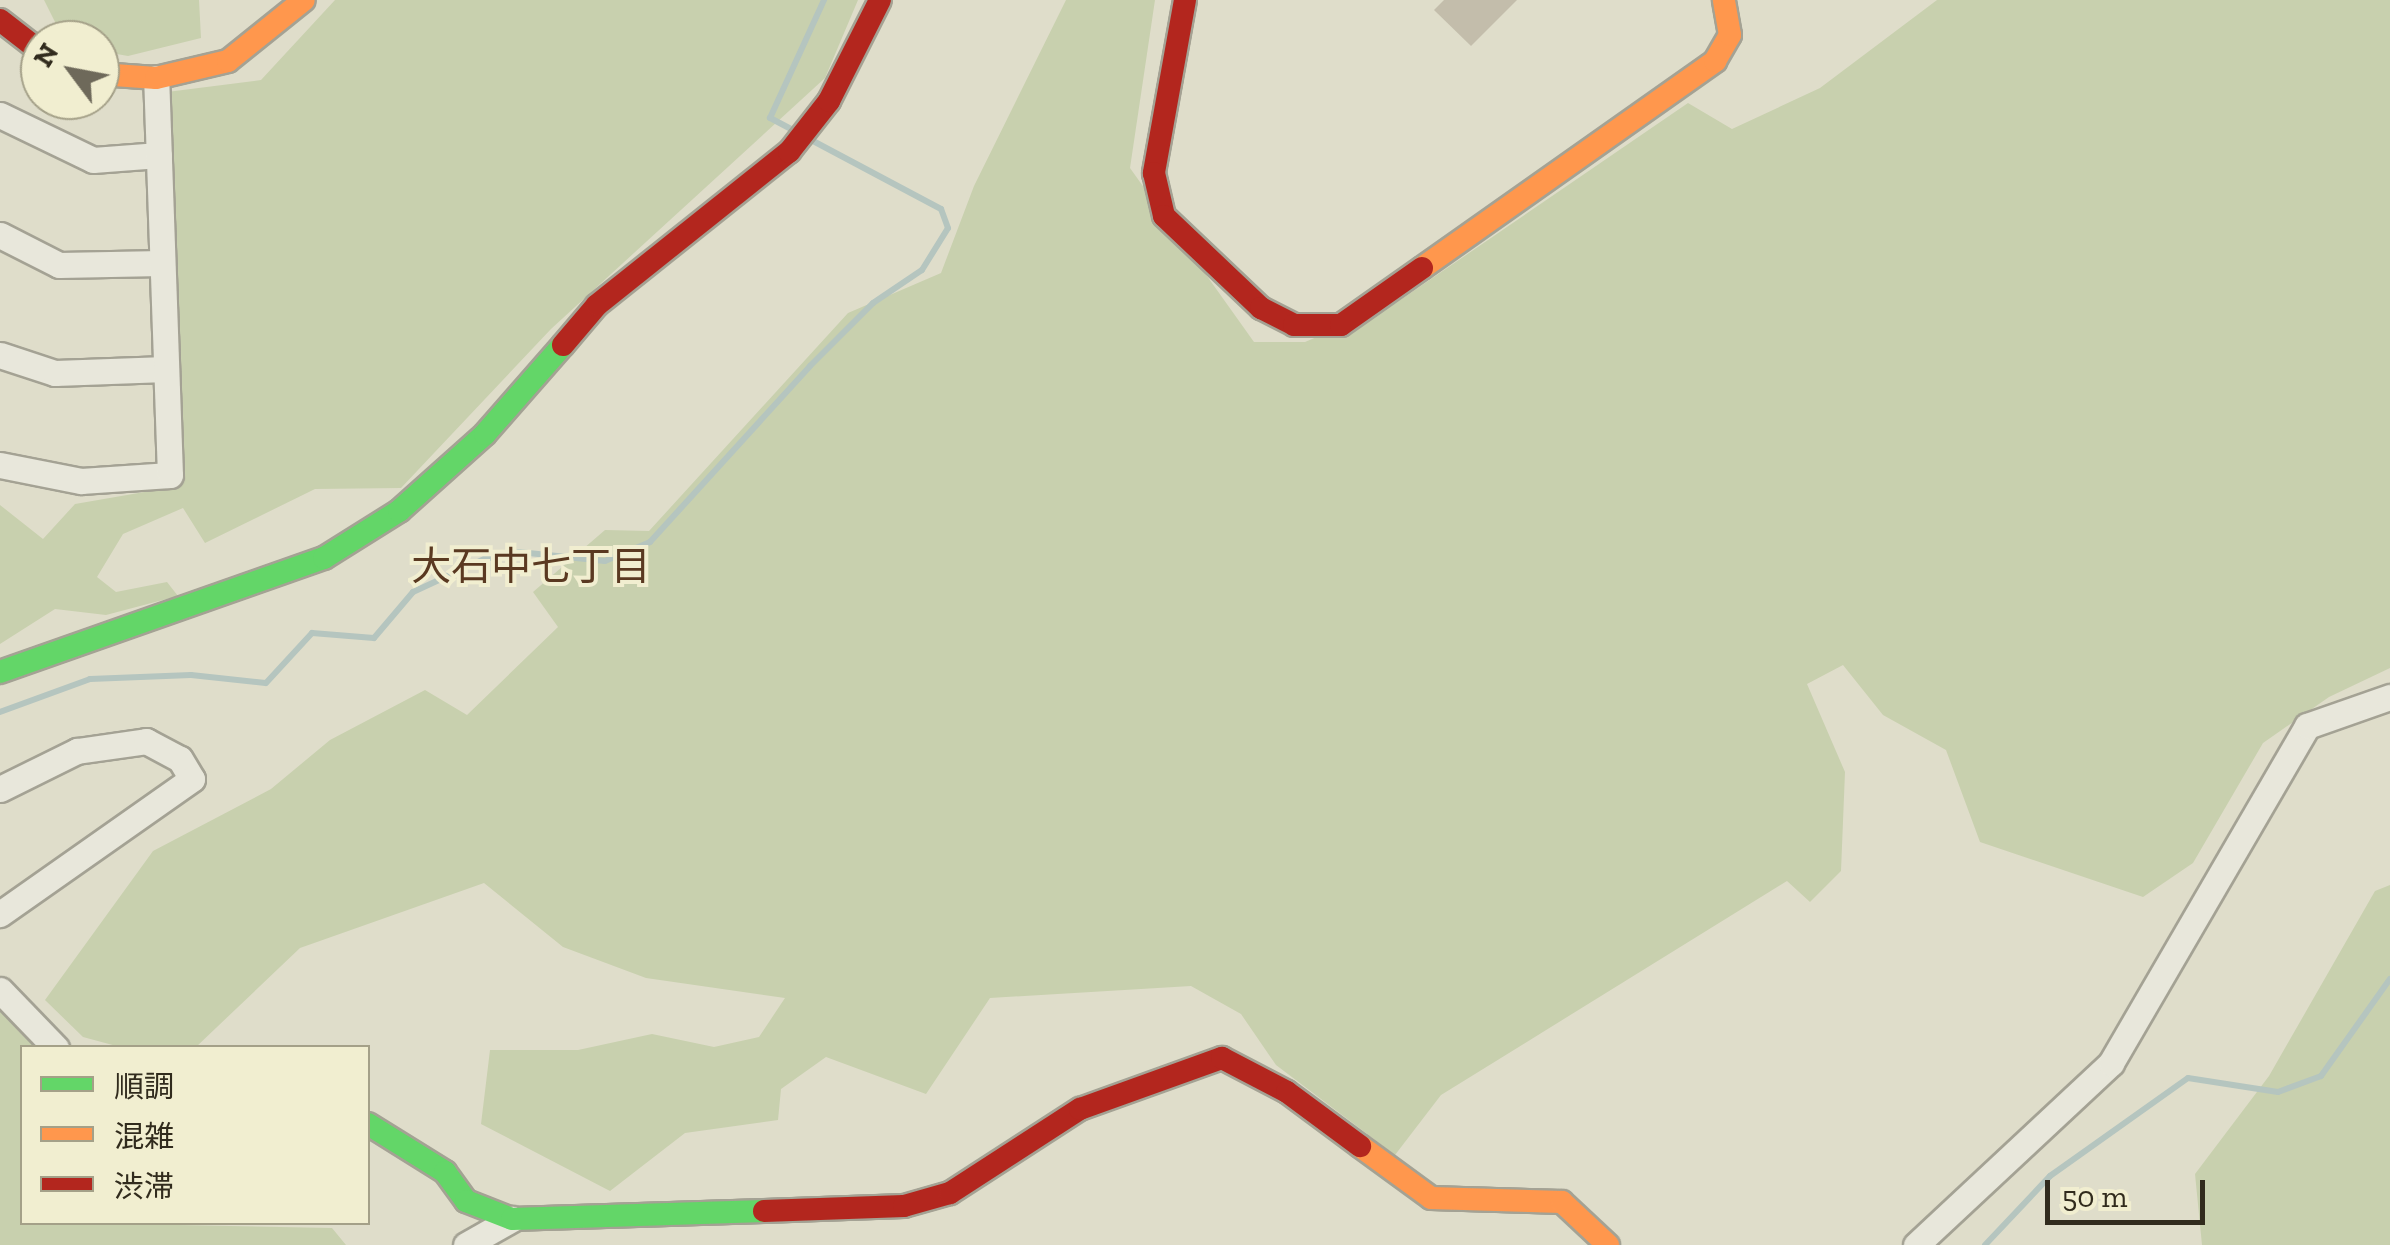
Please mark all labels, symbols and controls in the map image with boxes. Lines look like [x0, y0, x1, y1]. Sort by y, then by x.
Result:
north arrow [20, 20, 120, 120]
text: N [26, 37, 65, 73]
district label: 大石中七丁目 [411, 542, 651, 590]
legend [20, 1045, 370, 1225]
text: 順調 [114, 1069, 174, 1105]
text: 混雑 [114, 1119, 174, 1155]
scale bar [2050, 1160, 2210, 1222]
text: 渋滞 [114, 1169, 174, 1205]
text: 50 m [2062, 1179, 2127, 1215]

